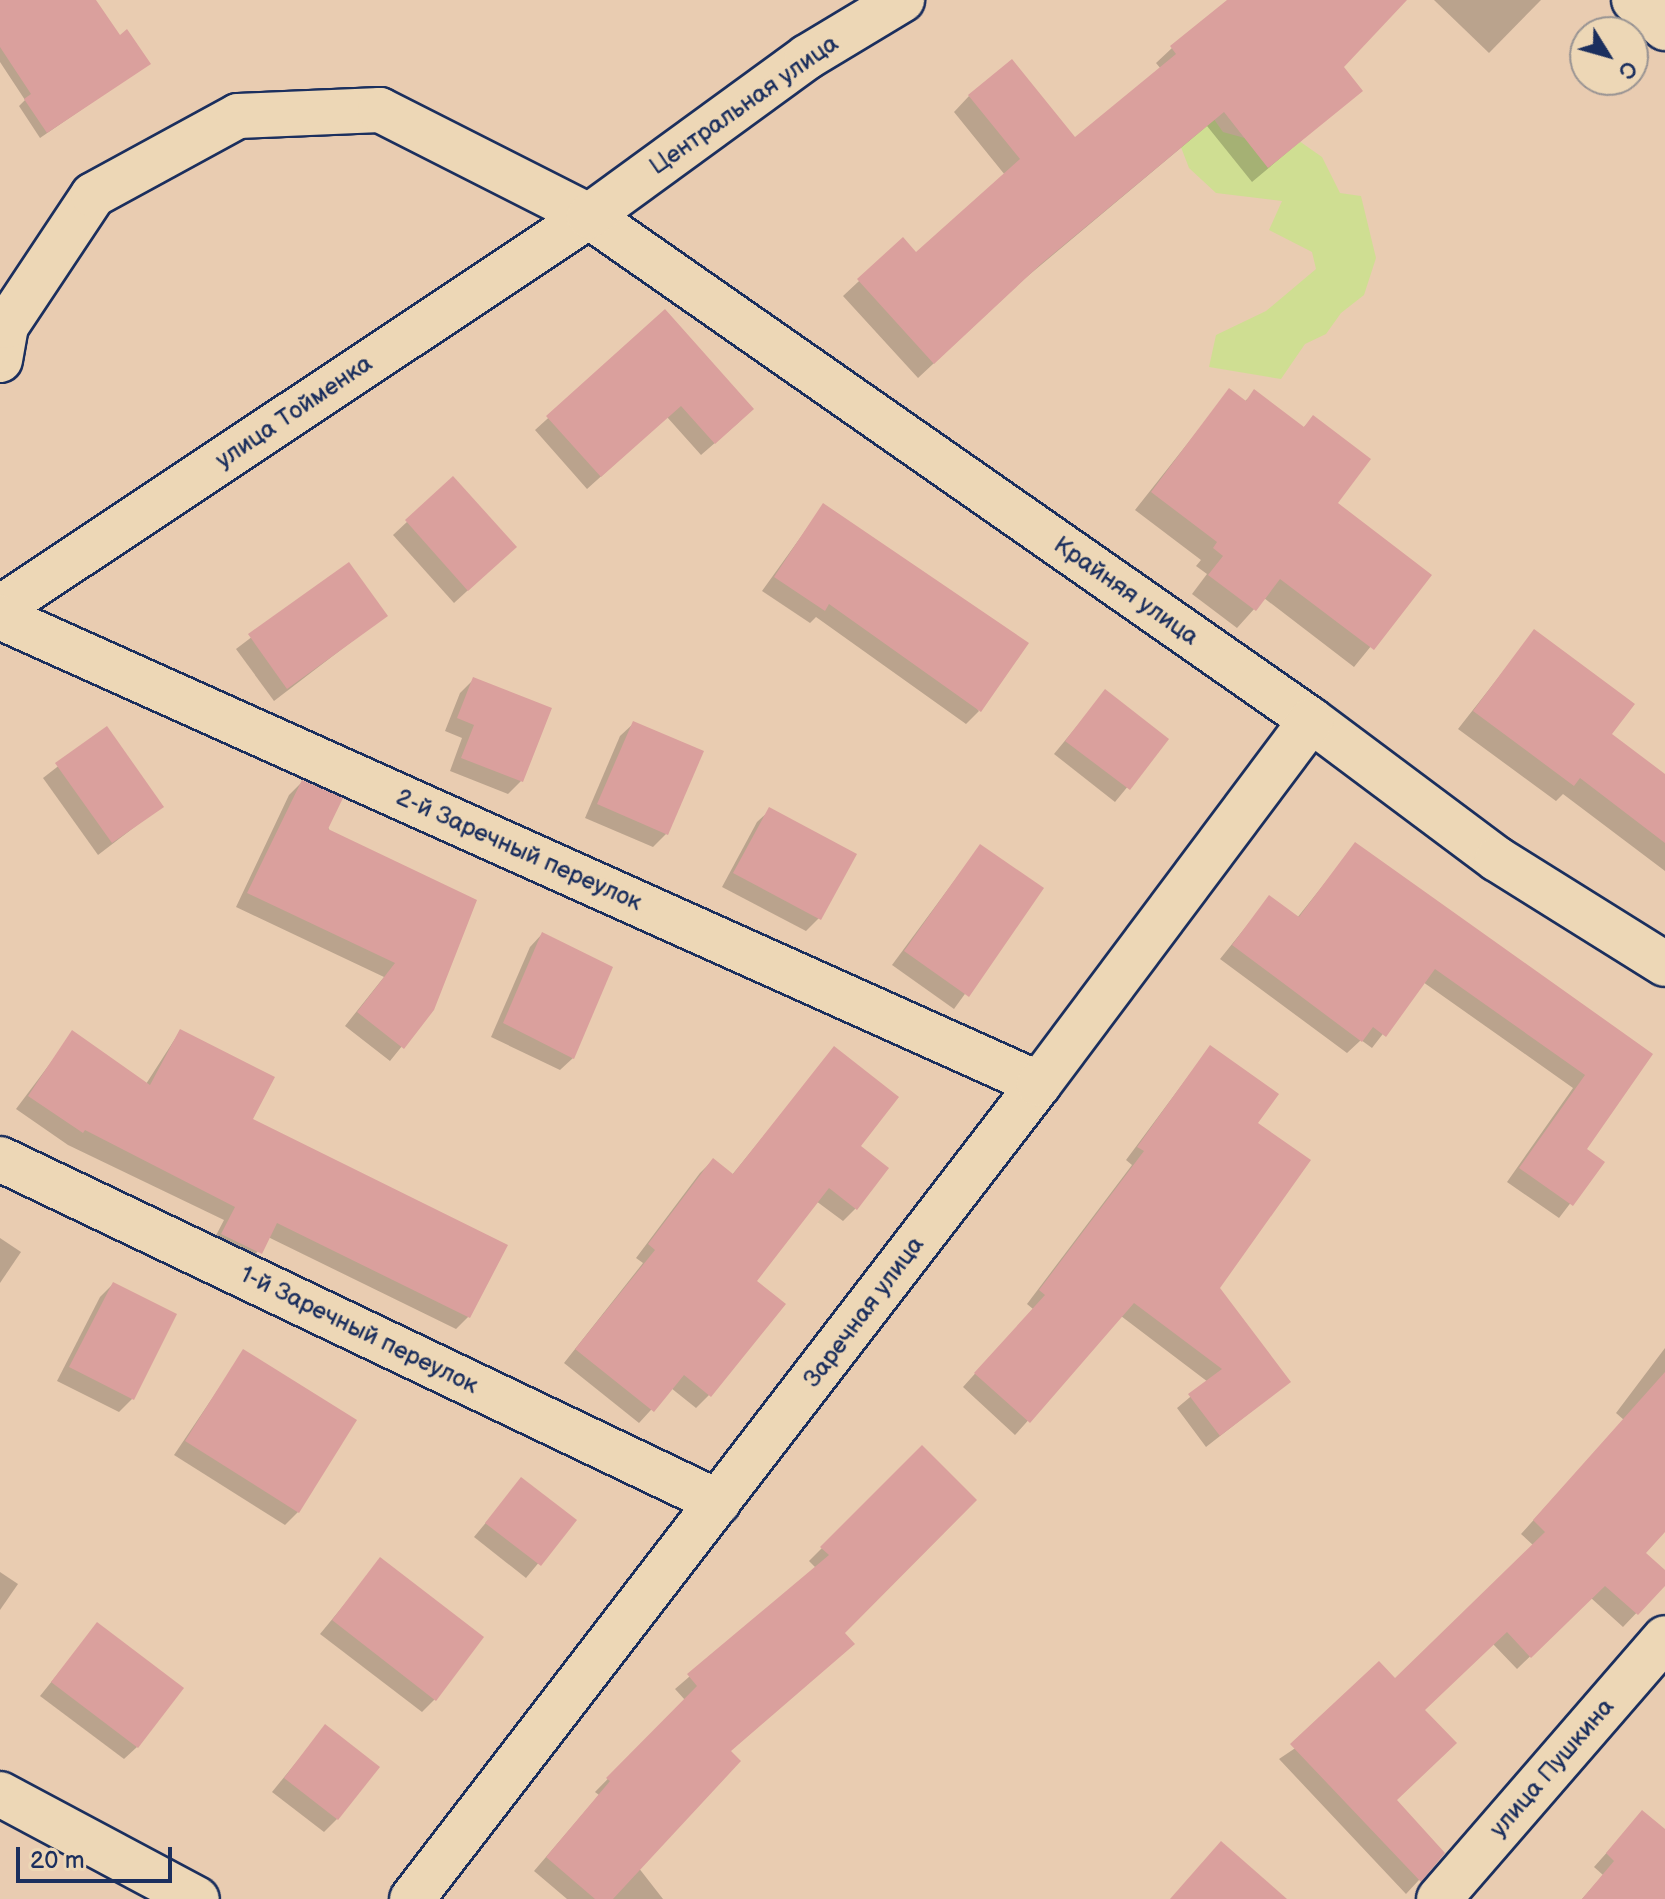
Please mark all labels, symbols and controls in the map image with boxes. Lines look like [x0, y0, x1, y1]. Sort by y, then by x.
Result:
north arrow [1569, 16, 1649, 96]
street label: Центральная улица [644, 29, 844, 181]
text: С [1612, 55, 1642, 84]
street label: улица Тойменка [210, 349, 378, 475]
street label: Крайняя улица [1048, 530, 1204, 652]
street label: 2-й Заречный переулок [392, 783, 646, 917]
street label: Заречная улица [798, 1231, 930, 1393]
street label: 1-й Заречный переулок [235, 1260, 483, 1400]
street label: улица Пушкина [1484, 1693, 1620, 1843]
scale bar [20, 1831, 176, 1881]
text: 20 m [30, 1846, 85, 1875]

